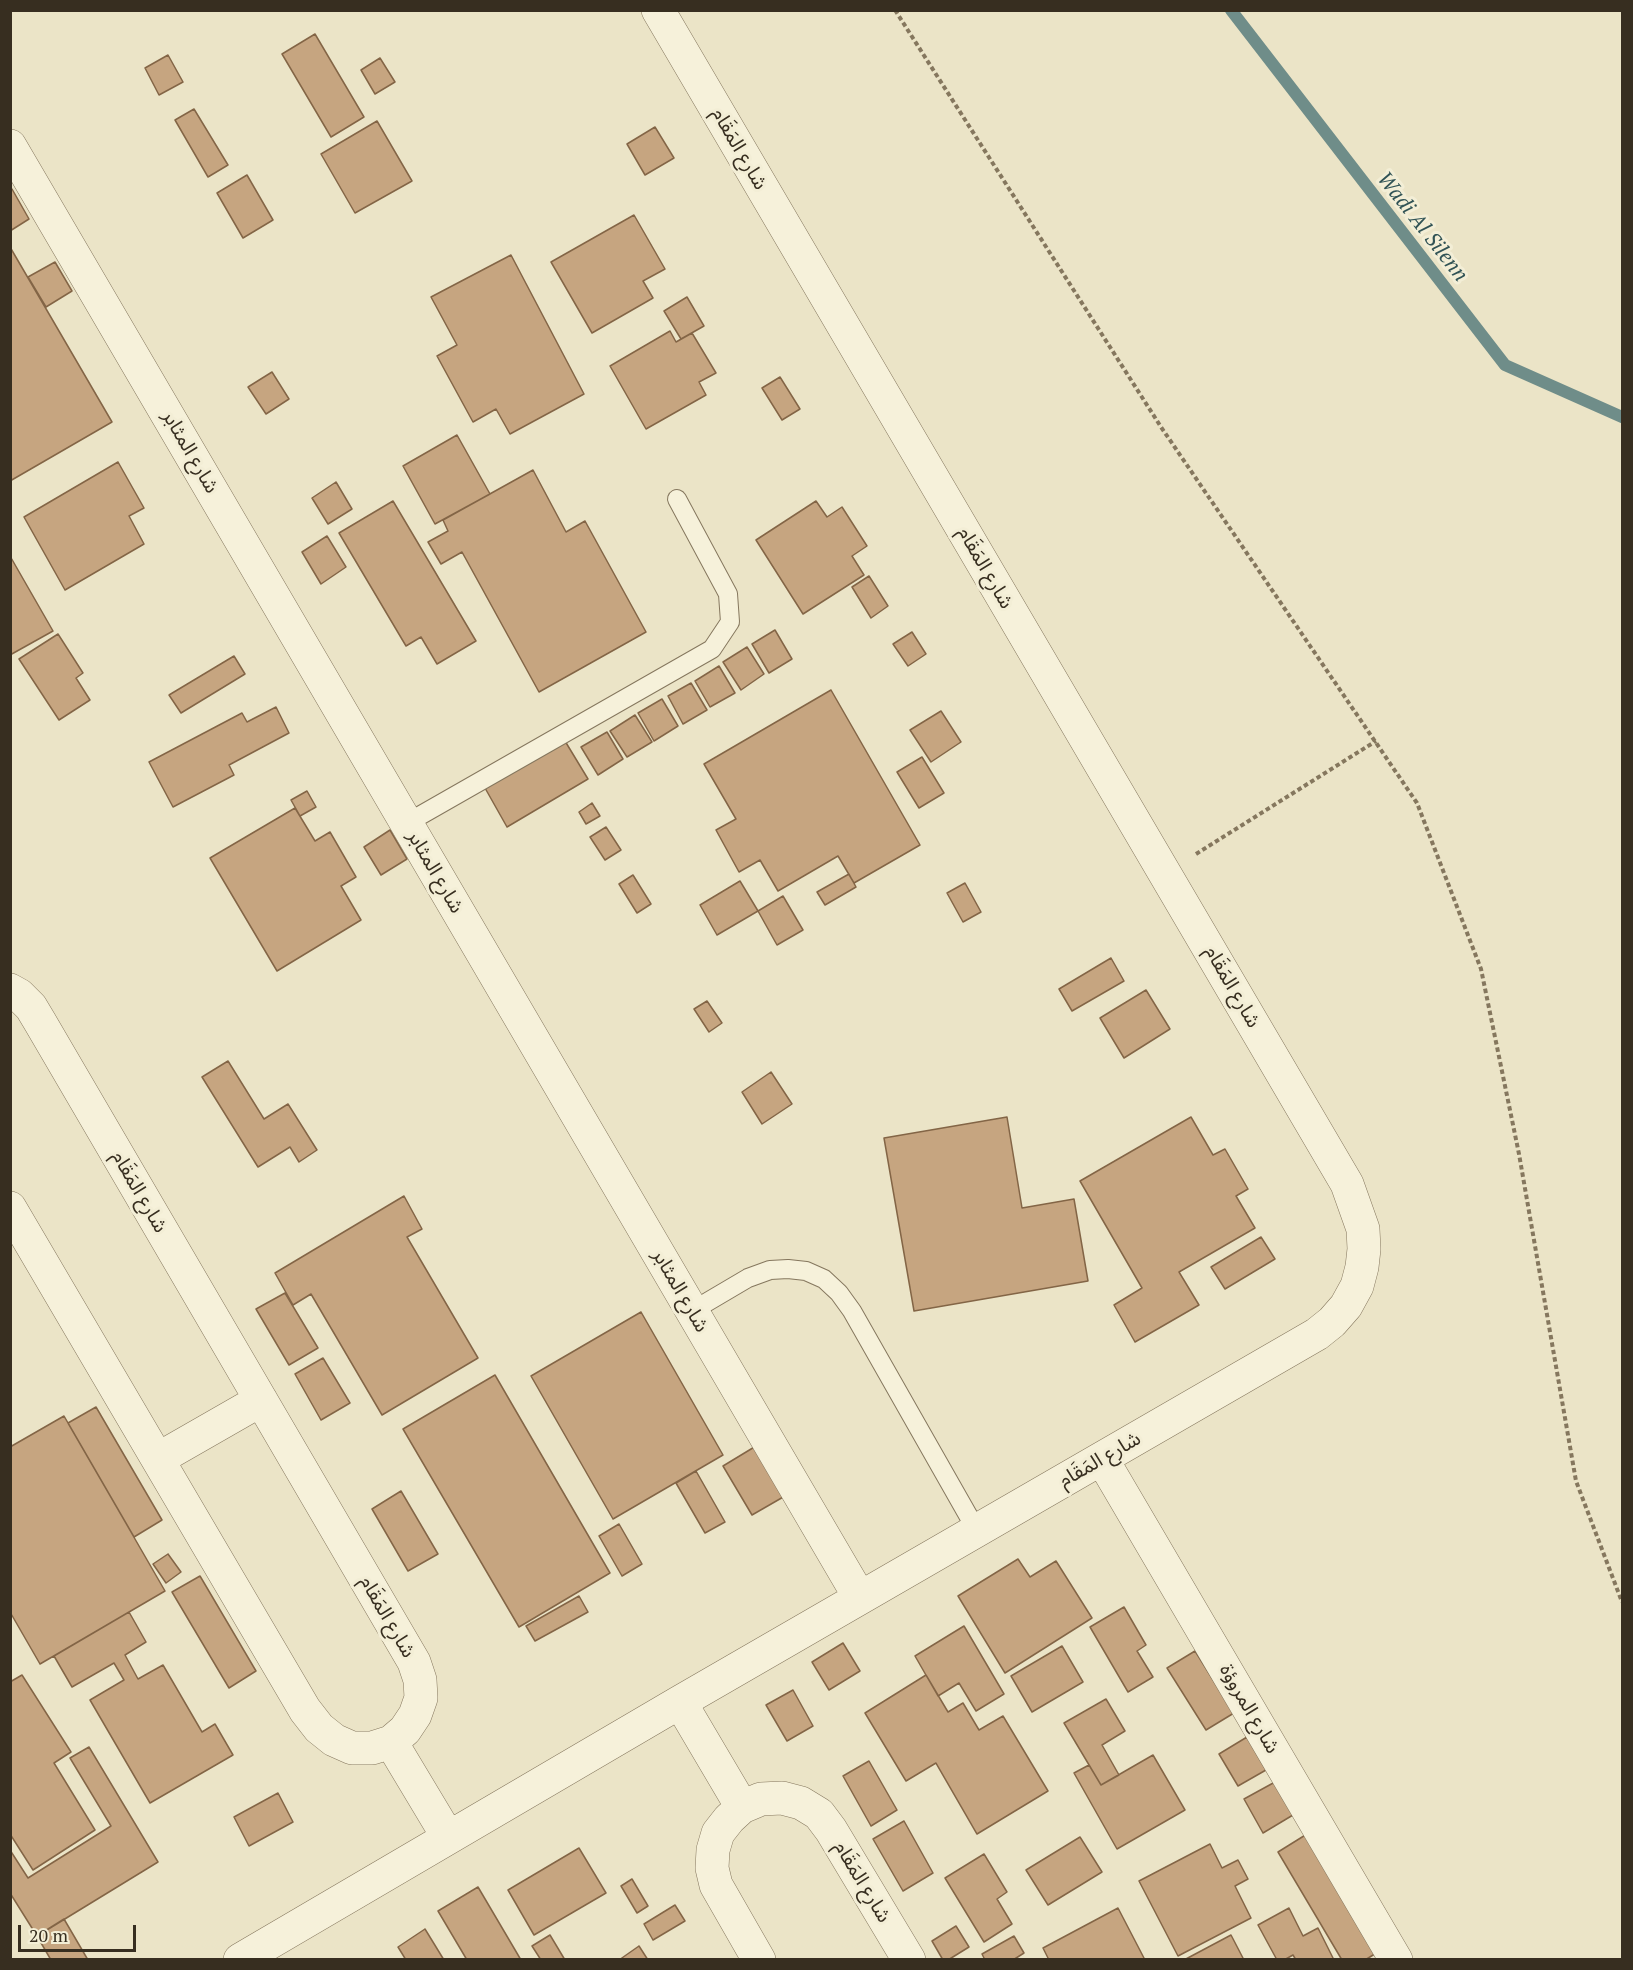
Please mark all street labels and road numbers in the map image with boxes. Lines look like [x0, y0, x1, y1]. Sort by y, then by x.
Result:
street label: شارع المَقَام [706, 104, 772, 194]
street label: شارع المثابر [157, 406, 223, 498]
street label: شارع المَقَام [952, 523, 1018, 613]
street label: شارع المثابر [402, 826, 468, 918]
street label: شارع المَقَام [1199, 942, 1265, 1032]
street label: شارع المَقَام [106, 1147, 172, 1237]
street label: شارع المثابر [647, 1245, 713, 1337]
street label: شارع المَقَام [1055, 1427, 1145, 1493]
street label: شارع المَقَام [354, 1572, 420, 1662]
street label: شارع المروؤة [1214, 1660, 1284, 1758]
street label: شارع المَقَام [828, 1837, 896, 1927]

